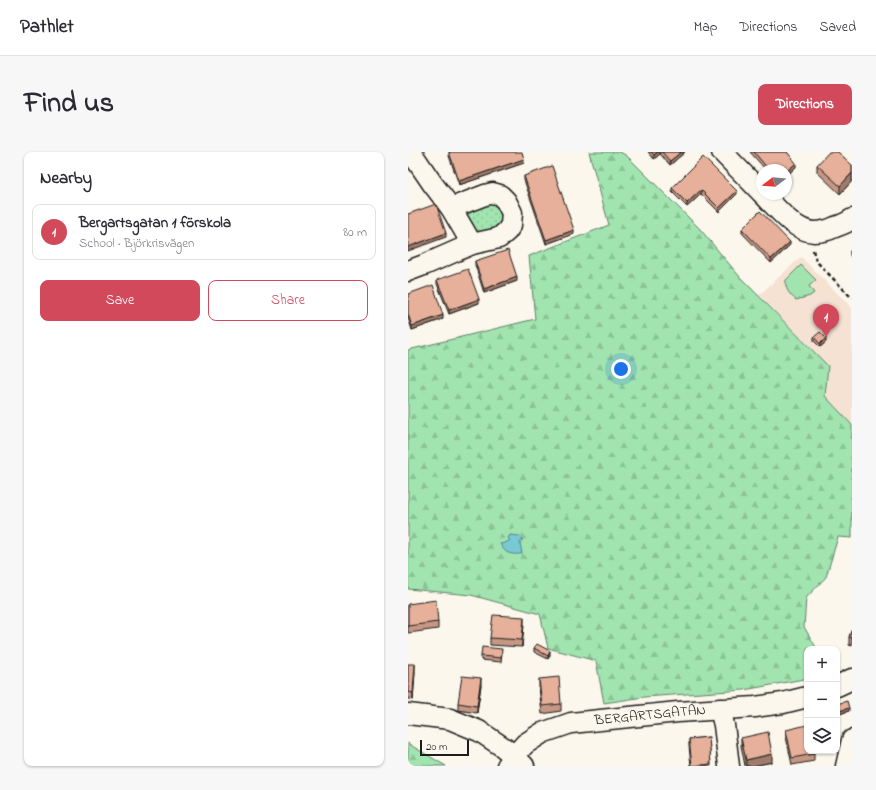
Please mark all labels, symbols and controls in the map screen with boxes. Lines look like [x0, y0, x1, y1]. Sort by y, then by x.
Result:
text: Pathlet [20, 14, 74, 41]
text: Map [694, 17, 717, 38]
text: Directions [739, 17, 797, 38]
text: Saved [819, 17, 856, 38]
text: Find us [24, 84, 114, 125]
button: Directions [758, 84, 852, 125]
north arrow [756, 164, 792, 200]
text: Nearby [40, 166, 92, 191]
text: Bergartsgatan 1 förskola [79, 212, 231, 234]
text: 1 [52, 223, 56, 242]
text: 80 m [343, 223, 367, 242]
text: School · Björkrisvägen [79, 234, 194, 253]
button: Save [40, 280, 200, 321]
button: Share [208, 280, 368, 321]
pin: 1 [813, 304, 839, 337]
your location [611, 359, 631, 379]
map controls [804, 646, 840, 754]
button: + [804, 646, 840, 682]
button: − [804, 682, 840, 718]
street label: BERGARTSGATAN [593, 700, 706, 731]
button: layers [804, 718, 840, 754]
scale bar [420, 738, 469, 757]
text: 20 m [426, 739, 448, 755]

